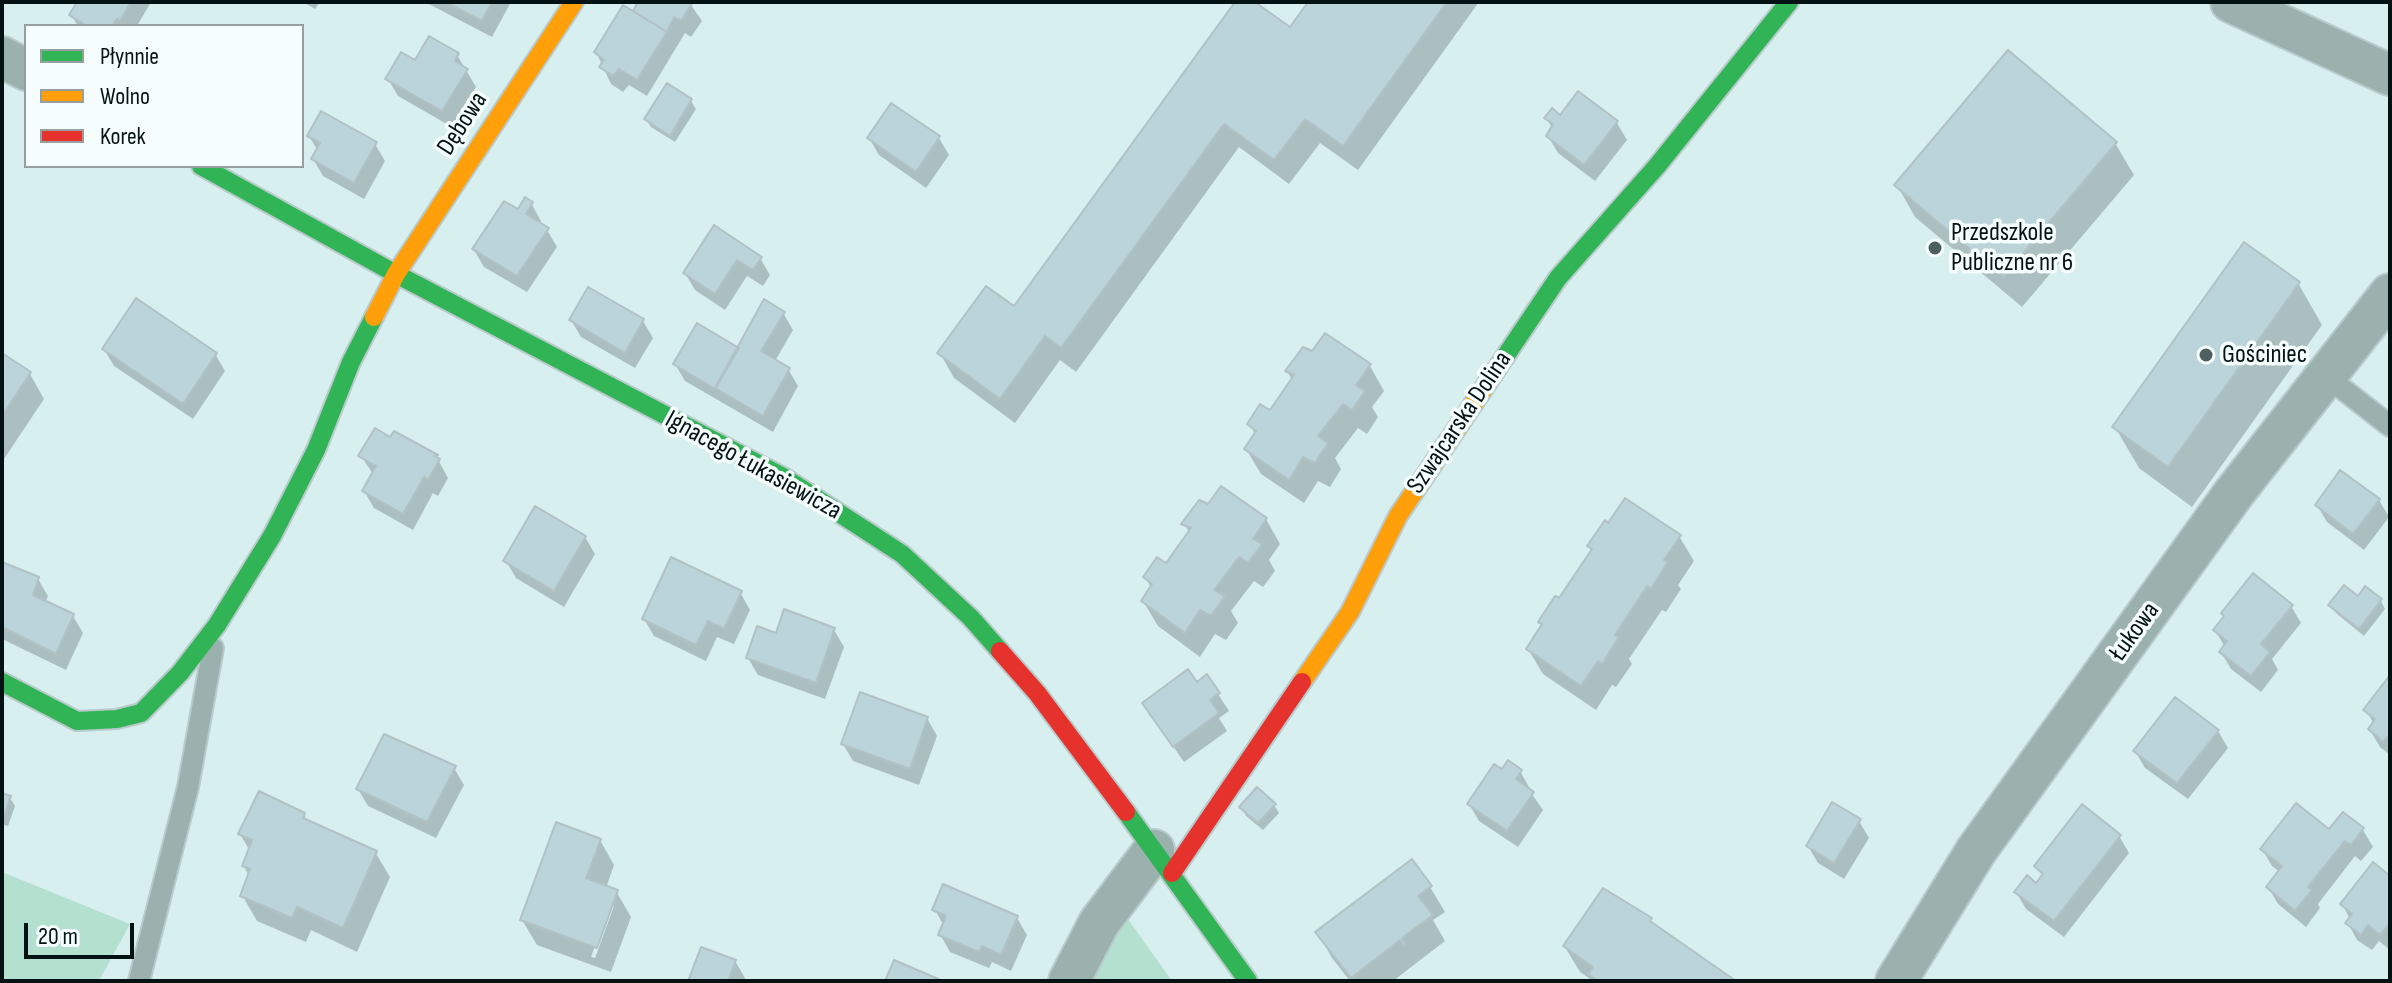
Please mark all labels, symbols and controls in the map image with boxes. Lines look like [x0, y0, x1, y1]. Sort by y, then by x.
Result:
legend [24, 24, 304, 168]
text: Płynnie [100, 42, 159, 71]
text: Wolno [100, 82, 150, 111]
street label: Dębowa [431, 87, 495, 161]
text: Korek [100, 122, 146, 151]
place label: Przedszkole Publiczne nr 6 [1951, 217, 2073, 278]
marker: Przedszkole Publiczne nr 6 [1926, 239, 1944, 257]
place label: Gościniec [2222, 339, 2307, 371]
street label: Szwajcarska Dolina [1401, 346, 1519, 500]
marker: Gościniec [2197, 346, 2215, 364]
street label: Ignacego Łukasiewicza [659, 405, 847, 527]
street label: Łukowa [2103, 597, 2167, 667]
scale bar [28, 907, 138, 957]
text: 20 m [38, 922, 78, 951]

